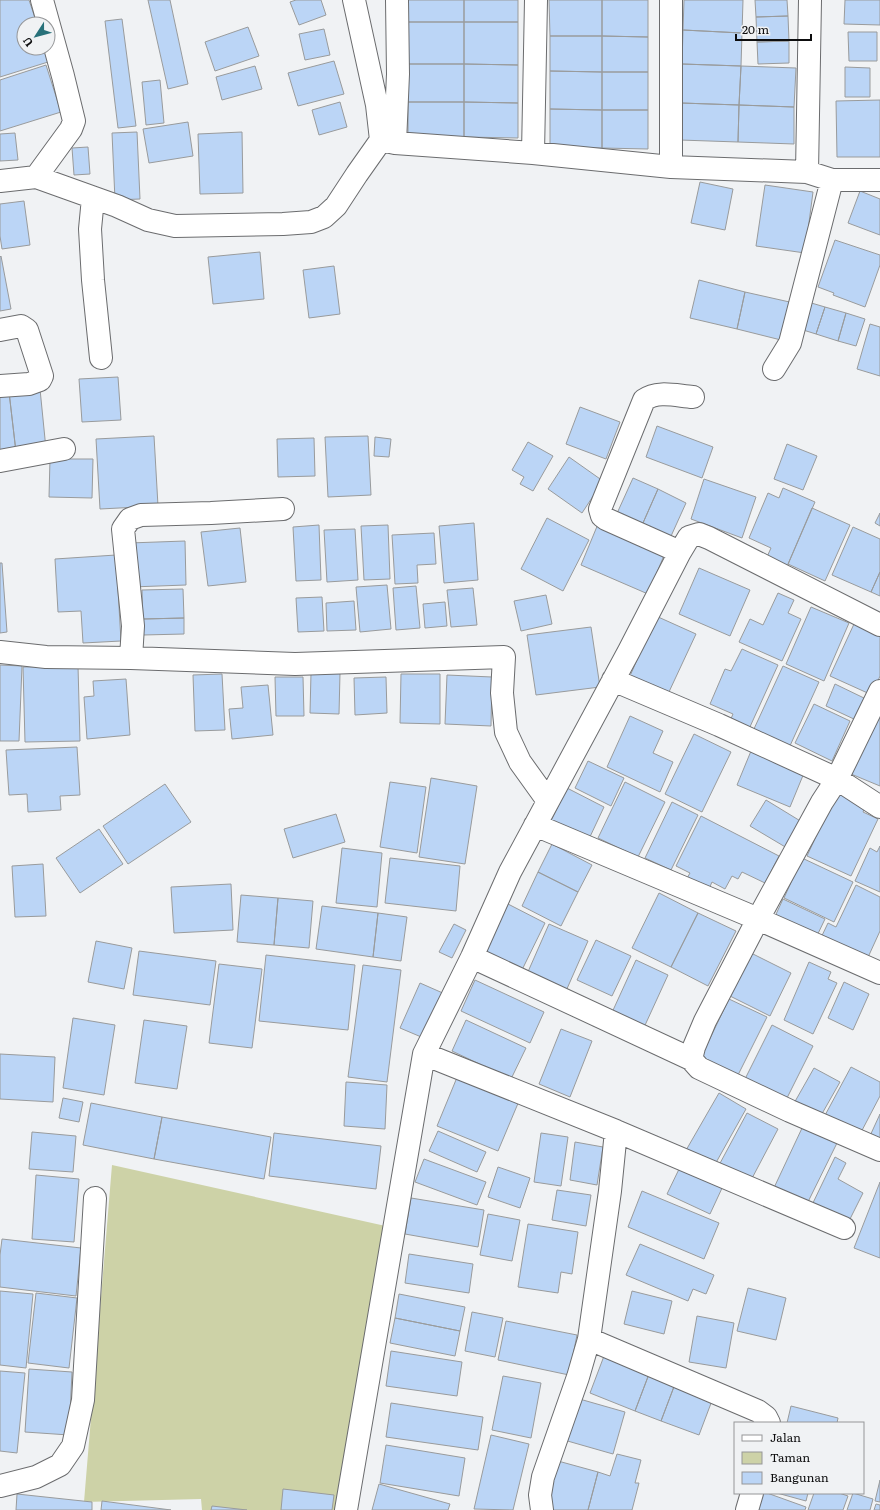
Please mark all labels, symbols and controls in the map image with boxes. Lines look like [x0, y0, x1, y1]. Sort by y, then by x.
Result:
north arrow [16, 16, 56, 56]
scale bar [736, 16, 811, 42]
text: 20 m [742, 20, 769, 38]
text: U [18, 34, 36, 51]
legend [734, 1422, 864, 1494]
text: Jalan [770, 1428, 801, 1446]
text: Taman [770, 1448, 810, 1466]
text: Bangunan [770, 1468, 829, 1486]

